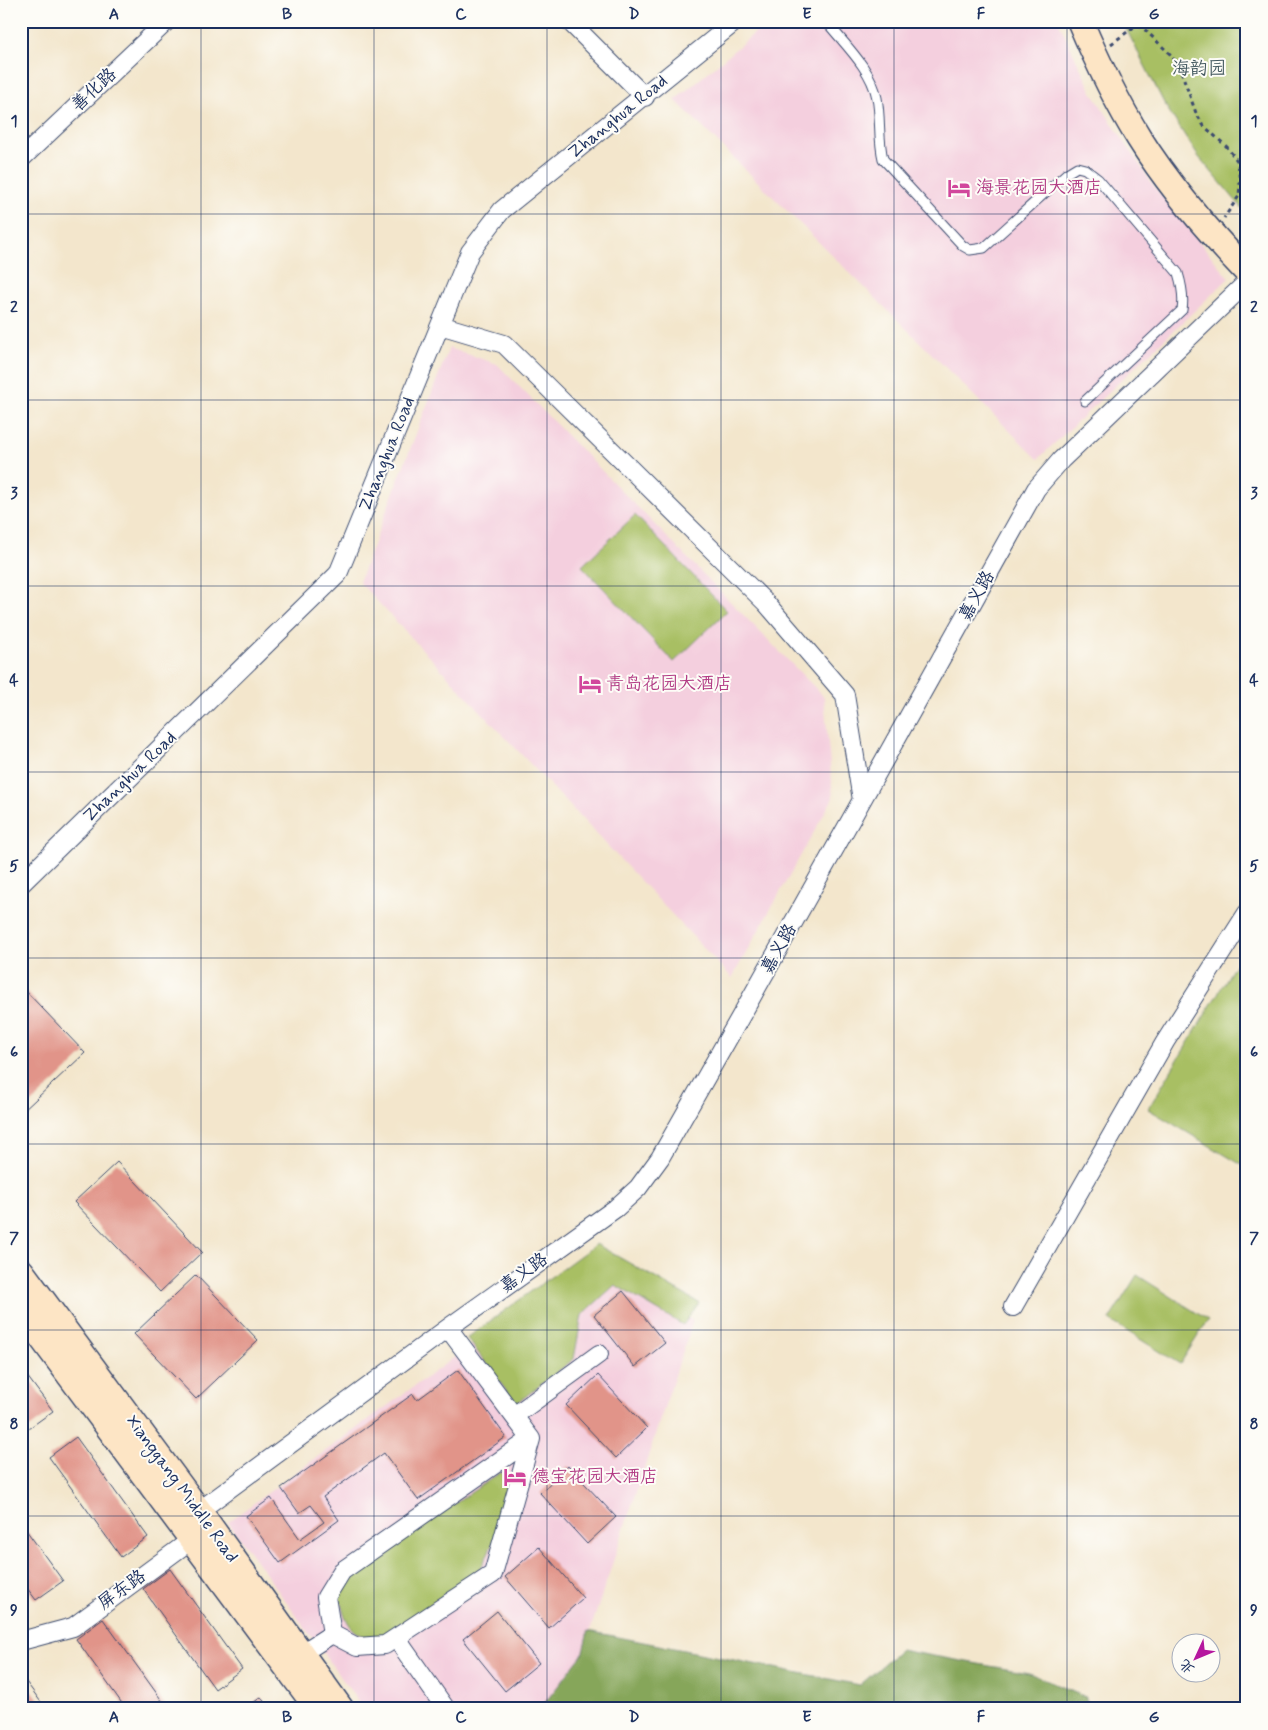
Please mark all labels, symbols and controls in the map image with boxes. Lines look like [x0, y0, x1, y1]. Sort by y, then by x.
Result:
text: A [109, 4, 119, 25]
text: B [282, 4, 292, 25]
text: C [455, 4, 467, 25]
text: D [628, 4, 640, 25]
text: E [802, 4, 812, 25]
text: F [977, 4, 986, 25]
text: G [1149, 4, 1160, 25]
park label: 海韵园 [1172, 57, 1226, 81]
street label: 善化路 [66, 63, 122, 117]
street label: Zhanghua Road [563, 69, 673, 165]
text: 1 [10, 111, 18, 132]
text: 1 [1250, 111, 1258, 132]
hotel icon: 海景花园大酒店 [946, 175, 972, 201]
place label: 海景花园大酒店 [976, 176, 1102, 200]
text: 2 [10, 297, 18, 318]
text: 2 [1250, 297, 1258, 318]
street label: Zhanghua Road [353, 393, 421, 515]
text: 3 [10, 483, 18, 504]
text: 3 [1250, 483, 1258, 504]
street label: 嘉义路 [953, 567, 1001, 625]
text: 4 [9, 670, 19, 691]
text: 4 [1249, 670, 1259, 691]
hotel icon: 青岛花园大酒店 [577, 671, 603, 697]
place label: 青岛花园大酒店 [606, 672, 732, 696]
street label: Zhanghua Road [78, 726, 182, 828]
text: 5 [9, 856, 19, 877]
text: 5 [1249, 856, 1259, 877]
street label: 嘉义路 [755, 920, 803, 978]
text: 6 [10, 1042, 18, 1063]
text: 6 [1250, 1042, 1258, 1063]
text: 7 [9, 1228, 19, 1249]
text: 7 [1249, 1228, 1259, 1249]
street label: 嘉义路 [495, 1247, 553, 1299]
street label: Xianggang Middle Road [119, 1410, 244, 1568]
text: 8 [9, 1414, 19, 1435]
text: 8 [1249, 1414, 1259, 1435]
hotel icon: 德宝花园大酒店 [502, 1464, 528, 1490]
place label: 德宝花园大酒店 [532, 1465, 658, 1489]
street label: 屏东路 [93, 1564, 151, 1616]
text: 9 [10, 1600, 18, 1621]
text: 9 [1250, 1600, 1258, 1621]
north arrow [1170, 1632, 1220, 1682]
text: 北 [1176, 1655, 1199, 1678]
text: A [109, 1707, 119, 1728]
text: B [282, 1707, 292, 1728]
text: C [455, 1707, 467, 1728]
text: D [628, 1707, 640, 1728]
text: E [802, 1707, 812, 1728]
text: F [977, 1707, 986, 1728]
text: G [1149, 1707, 1160, 1728]

